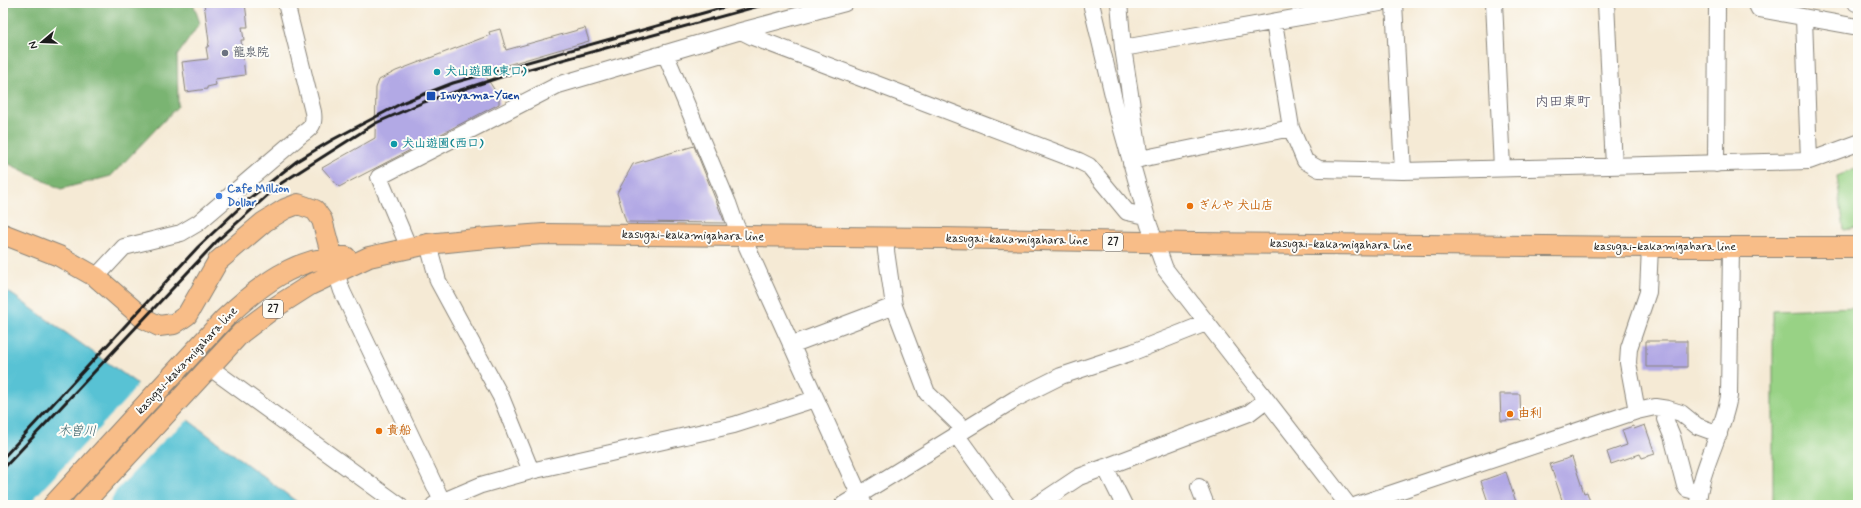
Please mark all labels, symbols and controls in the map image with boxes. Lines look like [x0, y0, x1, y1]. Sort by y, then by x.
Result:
north arrow [22, 22, 62, 62]
text: N [26, 39, 41, 51]
place label: 龍泉院 [233, 45, 269, 61]
marker: 龍泉院 [220, 48, 230, 58]
place label: 犬山遊園(東口) [445, 64, 527, 80]
marker: 犬山遊園(東口) [432, 67, 442, 77]
place label: Inuyama-Yūen [440, 88, 520, 104]
marker: Inuyama-Yūen [425, 90, 437, 102]
district label: 内田東町 [1535, 93, 1591, 111]
place label: 犬山遊園(西口) [402, 136, 484, 152]
marker: 犬山遊園(西口) [389, 139, 399, 149]
place label: Cafe Million Dollar [227, 181, 289, 211]
marker: Cafe Million Dollar [214, 191, 224, 201]
place label: ぎんや 犬山店 [1198, 198, 1273, 214]
marker: ぎんや 犬山店 [1185, 201, 1195, 211]
street label: kasugai-kakamigahara line [622, 227, 764, 245]
street label: kasugai-kakamigahara line [946, 231, 1088, 249]
road number: 27 [1103, 233, 1123, 251]
street label: kasugai-kakamigahara line [1270, 236, 1412, 254]
street label: kasugai-kakamigahara line [1594, 239, 1736, 255]
road number: 27 [263, 300, 283, 318]
street label: kasugai-kakamigahara line [133, 303, 241, 418]
place label: 由利 [1518, 406, 1542, 422]
marker: 由利 [1505, 409, 1515, 419]
water label: 木曽川 [57, 423, 97, 440]
place label: 貴船 [387, 423, 411, 439]
marker: 貴船 [374, 426, 384, 436]

